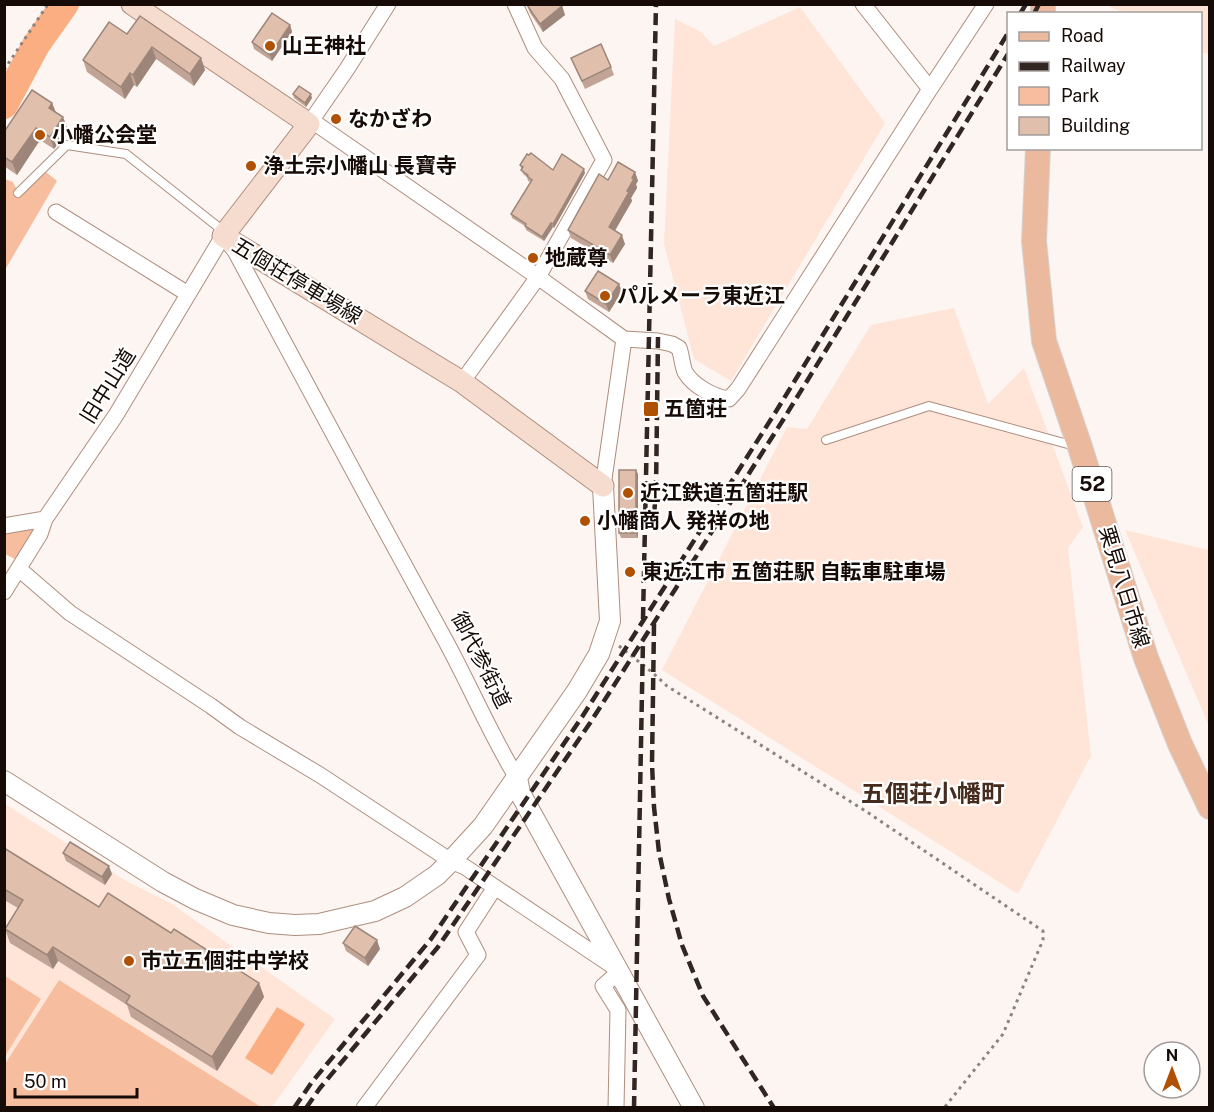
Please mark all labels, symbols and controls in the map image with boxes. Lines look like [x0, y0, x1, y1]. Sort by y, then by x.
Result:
legend [1007, 12, 1202, 150]
text: Road [1061, 25, 1104, 46]
place label: 山王神社 [282, 33, 366, 58]
marker: 山王神社 [263, 39, 277, 53]
text: Railway [1061, 55, 1126, 76]
text: Park [1061, 85, 1099, 106]
place label: なかざわ [348, 106, 432, 131]
marker: なかざわ [329, 112, 343, 126]
text: Building [1061, 115, 1130, 136]
place label: 小幡公会堂 [52, 122, 157, 147]
marker: 小幡公会堂 [33, 128, 47, 142]
place label: 浄土宗小幡山 長寶寺 [263, 153, 457, 178]
marker: 浄土宗小幡山 長寶寺 [244, 159, 258, 173]
street label: 五個荘停車場線 [228, 232, 367, 329]
place label: 地蔵尊 [545, 245, 608, 270]
marker: 地蔵尊 [526, 251, 540, 265]
place label: パルメーラ東近江 [617, 283, 785, 308]
marker: パルメーラ東近江 [598, 289, 612, 303]
street label: 旧中山道 [75, 343, 140, 428]
place label: 五箇荘 [664, 396, 727, 421]
marker: 五箇荘 [642, 400, 660, 418]
road number: 52 [1072, 467, 1112, 501]
place label: 近江鉄道五箇荘駅 [640, 480, 808, 505]
marker: 近江鉄道五箇荘駅 [621, 486, 635, 500]
place label: 小幡商人 発祥の地 [597, 508, 770, 533]
marker: 小幡商人 発祥の地 [578, 514, 592, 528]
street label: 栗見八日市線 [1094, 523, 1155, 651]
place label: 東近江市 五箇荘駅 自転車駐車場 [642, 559, 945, 584]
marker: 東近江市 五箇荘駅 自転車駐車場 [623, 565, 637, 579]
street label: 御代参街道 [446, 607, 516, 712]
district label: 五個荘小幡町 [861, 779, 1005, 807]
place label: 市立五個荘中学校 [141, 948, 309, 973]
marker: 市立五個荘中学校 [122, 954, 136, 968]
north arrow [1142, 1040, 1202, 1100]
text: N [1166, 1046, 1178, 1065]
scale bar [15, 1061, 136, 1099]
text: 50 m [24, 1071, 67, 1092]

